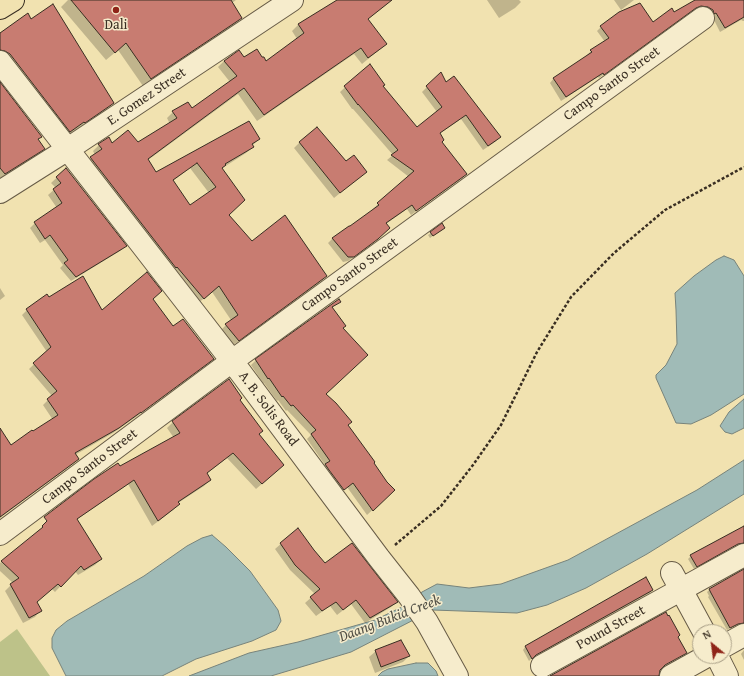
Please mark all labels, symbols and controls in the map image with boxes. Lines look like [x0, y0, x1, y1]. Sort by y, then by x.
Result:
marker: Dali [111, 5, 121, 15]
place label: Dali [105, 17, 127, 33]
street label: Campo Santo Street [560, 43, 664, 125]
street label: E. Gomez Street [104, 64, 190, 130]
street label: Campo Santo Street [298, 234, 402, 316]
street label: A. B. Solis Road [234, 368, 302, 450]
street label: Campo Santo Street [39, 426, 141, 508]
water label: Daang Bukid Creek [337, 591, 443, 647]
street label: Pound Street [574, 602, 648, 654]
north arrow [692, 624, 732, 664]
text: N [700, 626, 714, 643]

